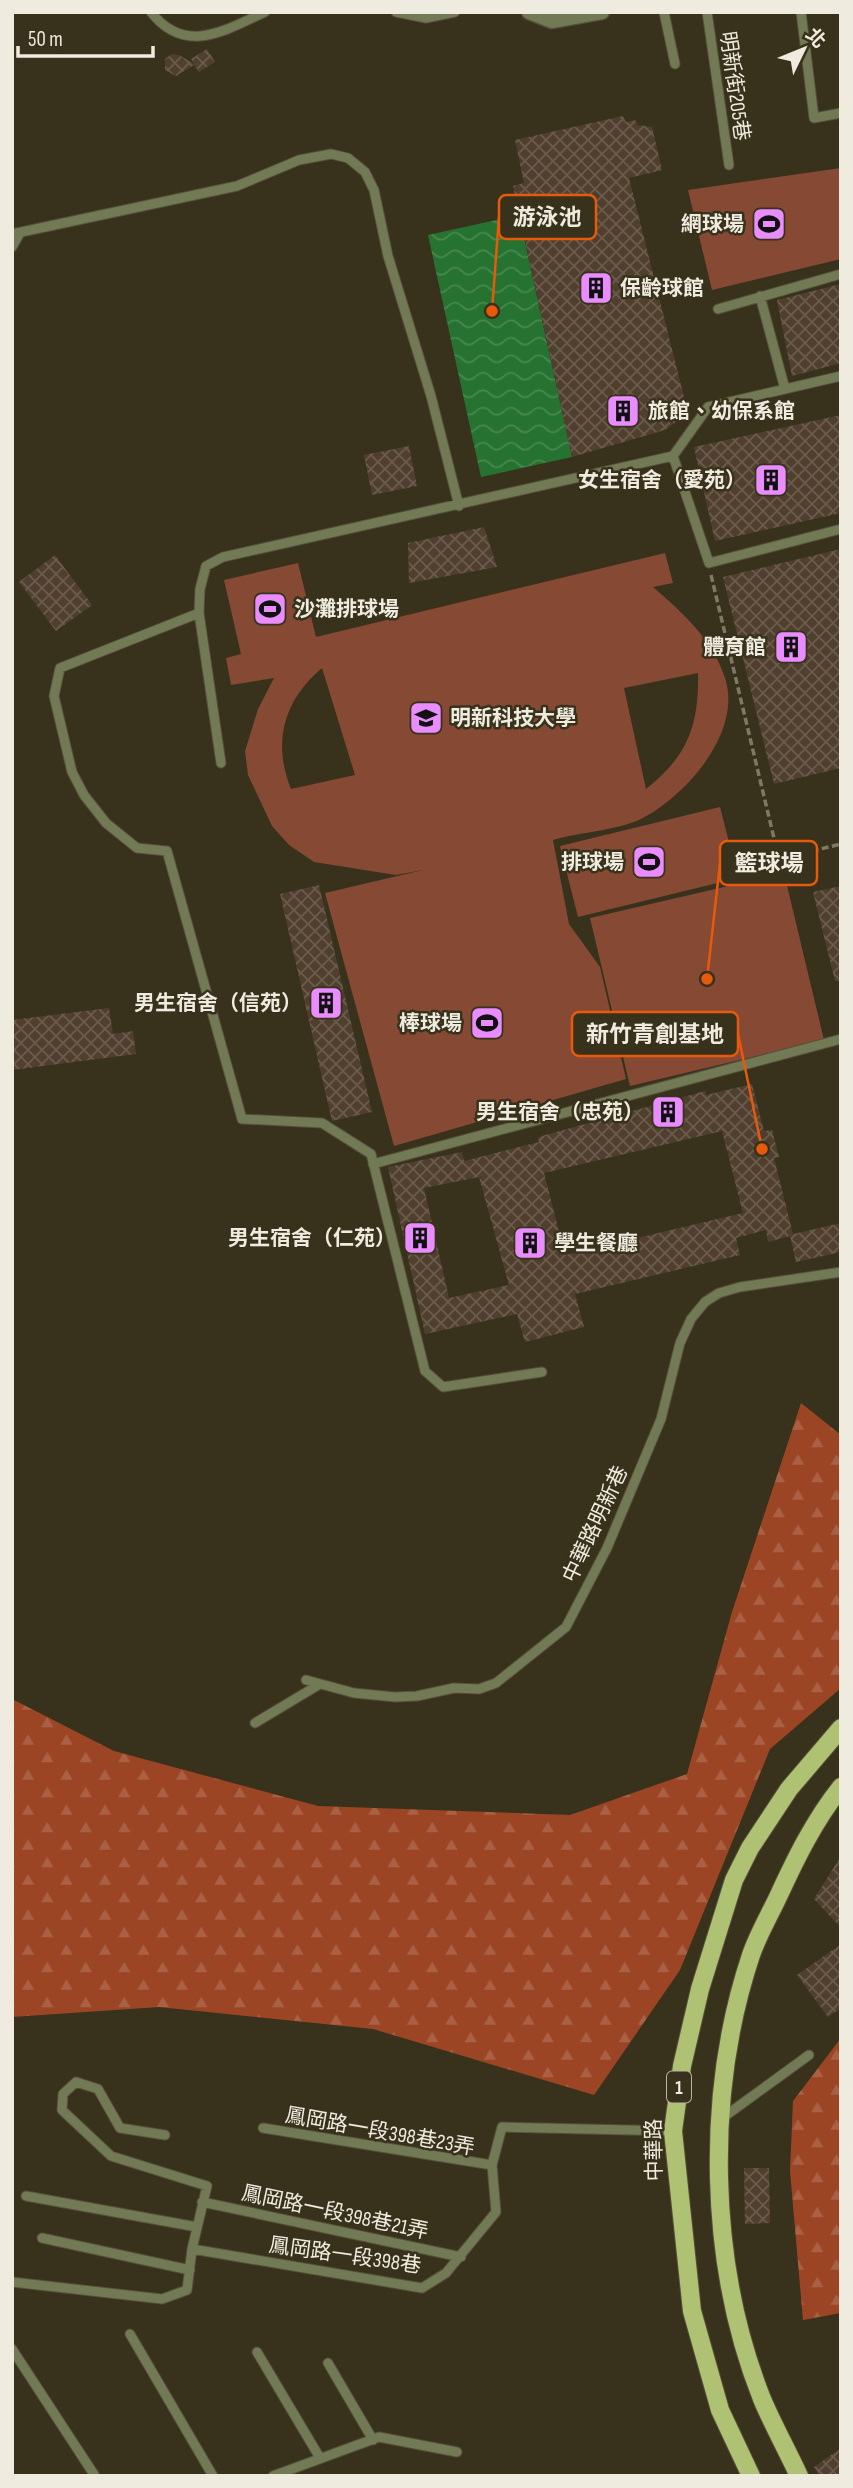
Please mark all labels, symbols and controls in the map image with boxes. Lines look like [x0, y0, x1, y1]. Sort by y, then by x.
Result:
scale bar [18, 14, 152, 58]
north arrow [769, 14, 839, 84]
text: 北 [800, 24, 830, 53]
text: 50 m [28, 27, 63, 52]
street label: 明新街205巷 [714, 30, 755, 142]
callout: 游泳池 [499, 195, 596, 239]
text: 游泳池 [513, 204, 582, 232]
sports icon: 網球場 [750, 205, 788, 243]
place label: 網球場 [681, 212, 744, 237]
building icon: 保齡球館 [577, 269, 615, 307]
place label: 保齡球館 [620, 276, 704, 301]
building icon: 旅館、幼保系館 [604, 392, 642, 430]
place label: 旅館、幼保系館 [648, 399, 795, 424]
building icon: 女生宿舍（愛苑） [752, 461, 790, 499]
place label: 女生宿舍（愛苑） [578, 468, 746, 493]
sports icon: 沙灘排球場 [251, 590, 289, 628]
place label: 沙灘排球場 [294, 597, 399, 622]
building icon: 體育館 [772, 628, 810, 666]
place label: 體育館 [703, 635, 766, 660]
school or university icon: 明新科技大學 [407, 699, 445, 737]
place label: 明新科技大學 [450, 706, 576, 731]
callout: 籃球場 [720, 841, 817, 885]
sports icon: 排球場 [630, 843, 668, 881]
place label: 排球場 [561, 850, 624, 875]
text: 籃球場 [735, 850, 804, 878]
building icon: 男生宿舍（信苑） [307, 984, 345, 1022]
place label: 男生宿舍（信苑） [134, 991, 302, 1016]
sports icon: 棒球場 [468, 1004, 506, 1042]
place label: 棒球場 [399, 1011, 462, 1036]
callout: 新竹青創基地 [572, 1012, 738, 1056]
text: 新竹青創基地 [586, 1021, 724, 1049]
building icon: 男生宿舍（忠苑） [649, 1093, 687, 1131]
place label: 男生宿舍（忠苑） [476, 1100, 644, 1125]
building icon: 男生宿舍（仁苑） [401, 1219, 439, 1257]
building icon: 學生餐廳 [511, 1224, 549, 1262]
place label: 男生宿舍（仁苑） [228, 1226, 396, 1251]
place label: 學生餐廳 [554, 1231, 638, 1256]
street label: 中華路明新巷 [557, 1462, 633, 1587]
road number: 1 [667, 2072, 691, 2102]
street label: 鳳岡路一段398巷23弄 [283, 2103, 477, 2160]
street label: 中華路 [641, 2118, 668, 2182]
street label: 鳳岡路一段398巷21弄 [239, 2180, 431, 2245]
street label: 鳳岡路一段398巷 [267, 2232, 423, 2279]

